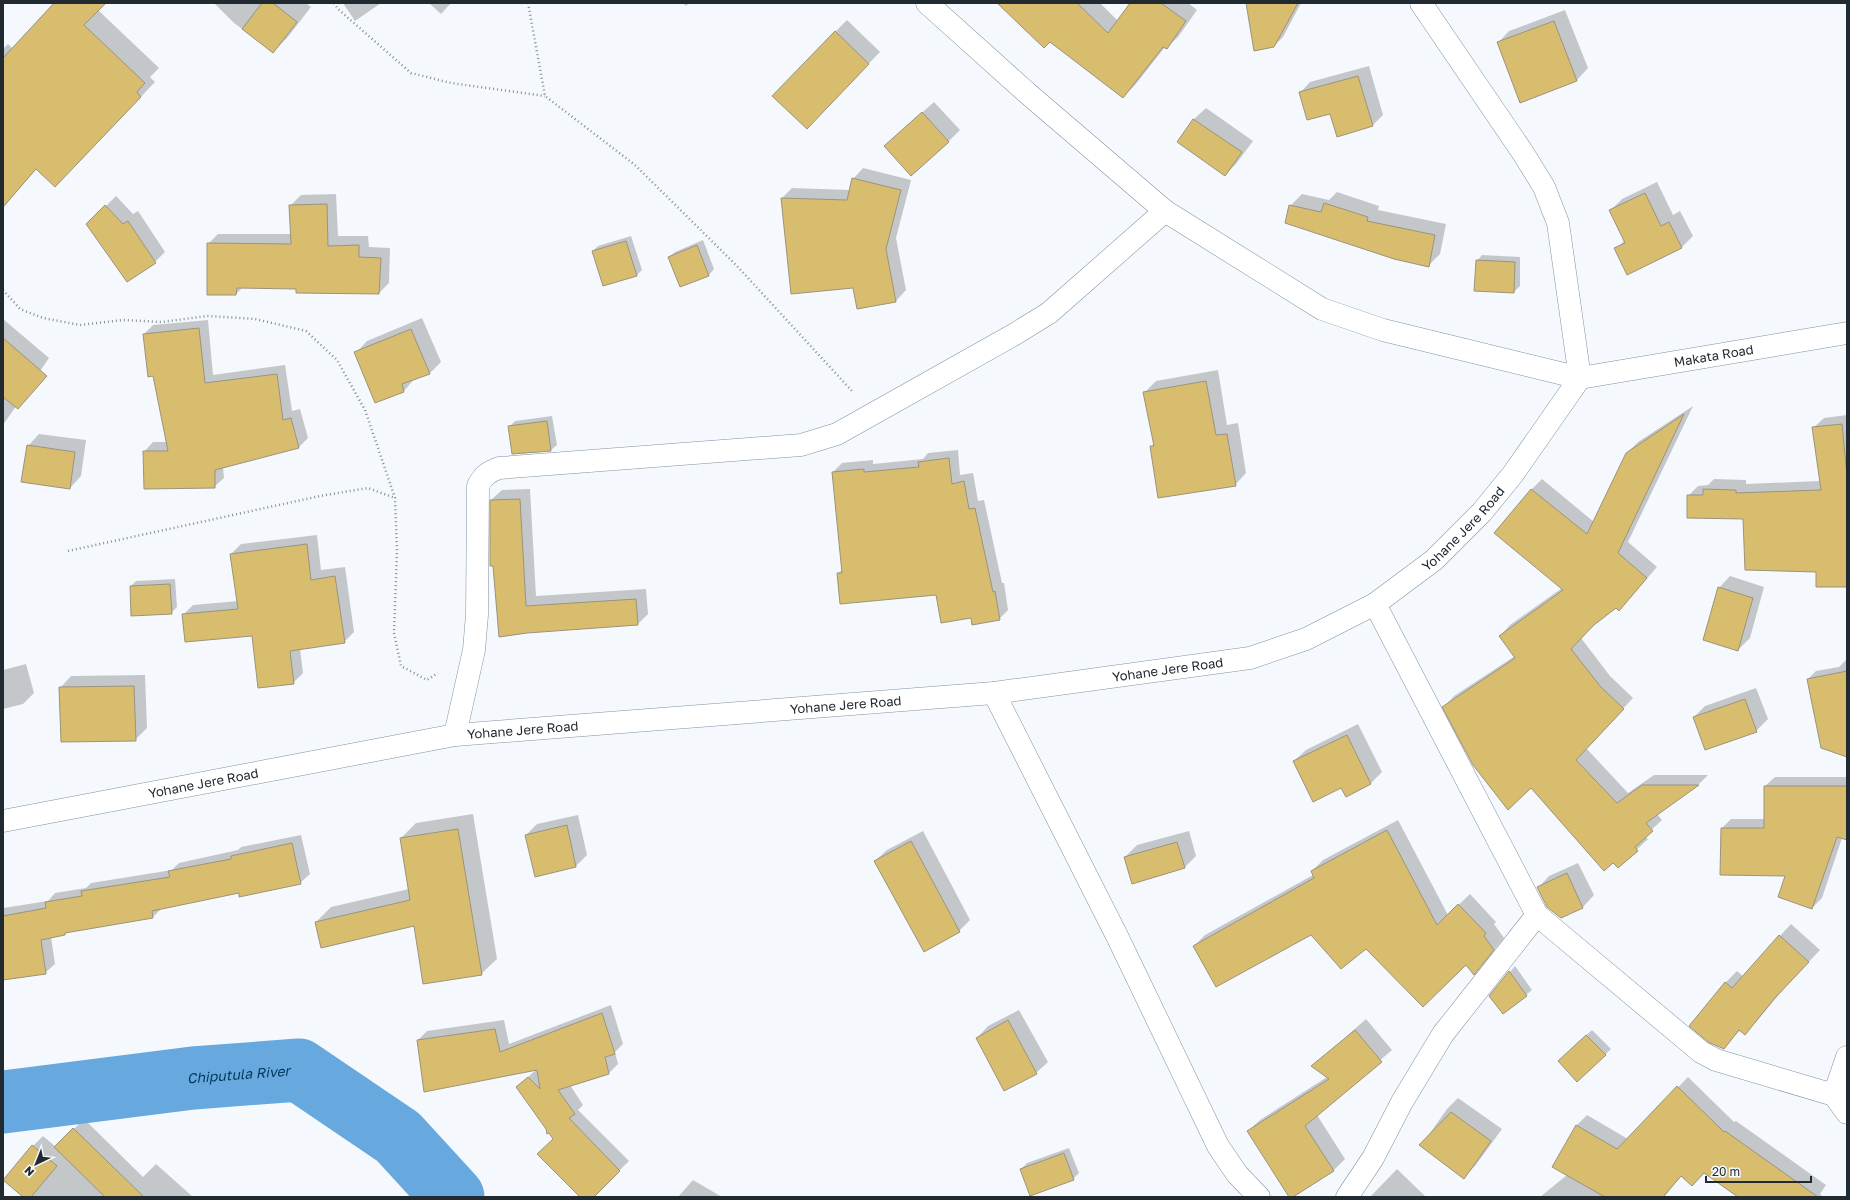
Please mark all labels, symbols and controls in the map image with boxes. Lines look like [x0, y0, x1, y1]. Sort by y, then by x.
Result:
street label: Makata Road [1673, 341, 1755, 370]
street label: Yohane Jere Road [1419, 483, 1508, 574]
street label: Yohane Jere Road [1111, 654, 1224, 685]
street label: Yohane Jere Road [789, 692, 902, 717]
street label: Yohane Jere Road [466, 717, 579, 742]
street label: Yohane Jere Road [147, 765, 260, 801]
water label: Chiputula River [186, 1062, 293, 1087]
north arrow [16, 1144, 56, 1184]
scale bar [1706, 1158, 1811, 1184]
text: N [21, 1164, 36, 1179]
text: 20 m [1712, 1164, 1740, 1179]

